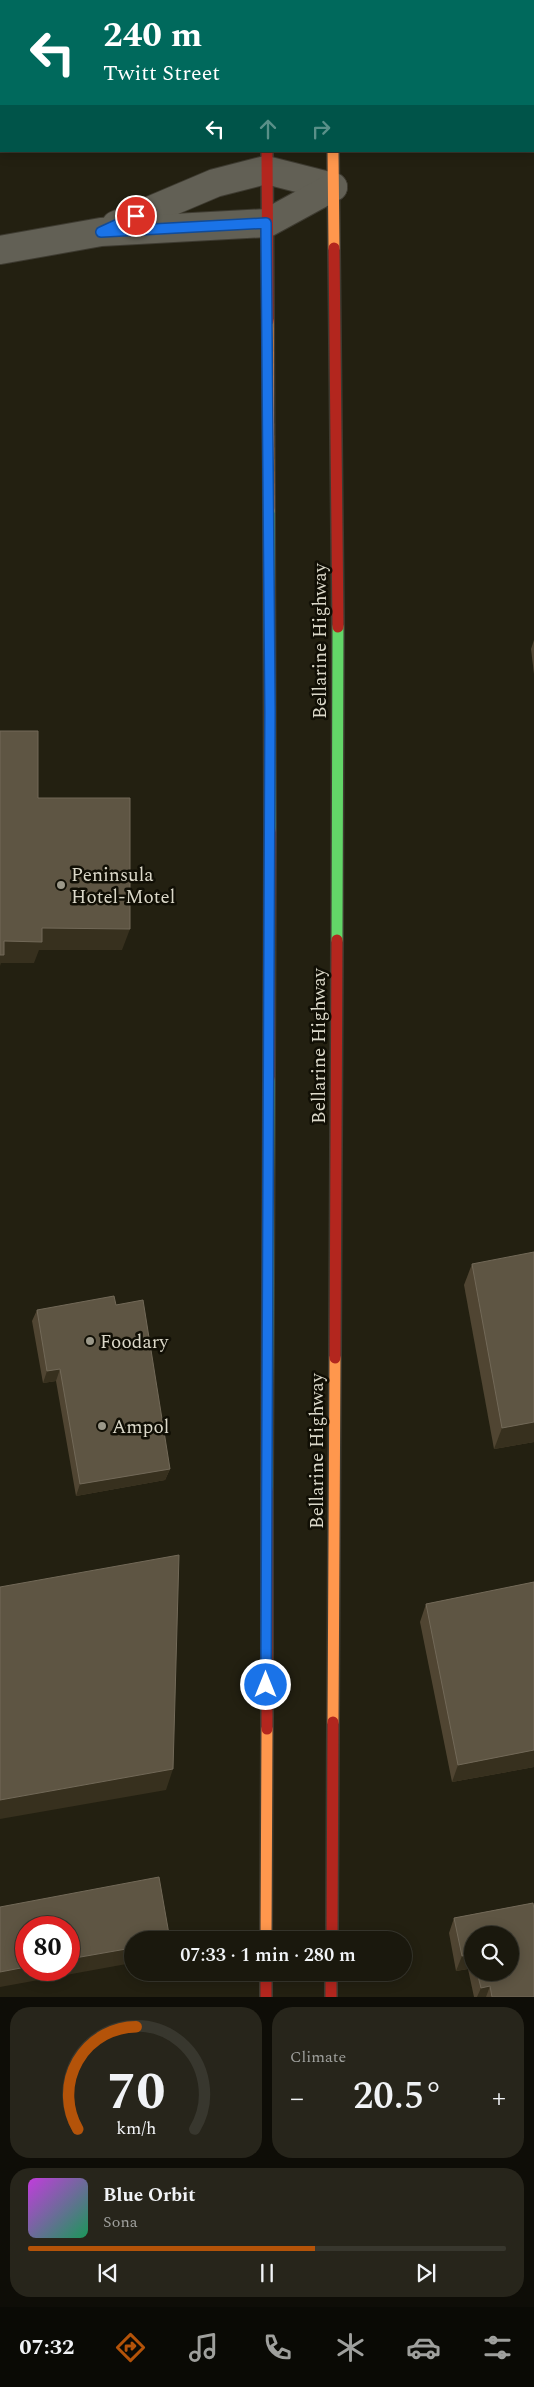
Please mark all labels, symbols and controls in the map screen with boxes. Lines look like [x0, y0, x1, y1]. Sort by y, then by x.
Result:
text: 240 m [103, 9, 202, 62]
icon: left [20, 20, 85, 85]
text: Twitt Street [103, 57, 220, 90]
icon: left [201, 115, 229, 143]
icon: ahead [254, 115, 282, 143]
icon: right [307, 115, 335, 143]
pin [115, 195, 157, 237]
icon: arrive [122, 202, 150, 230]
street label: Bellarine Highway [306, 562, 335, 719]
place label: Peninsula Hotel-Motel [71, 861, 175, 912]
marker: Peninsula Hotel-Motel [55, 879, 67, 891]
street label: Bellarine Highway [305, 967, 334, 1124]
place label: Foodary [100, 1328, 169, 1357]
marker: Foodary [84, 1335, 96, 1347]
street label: Bellarine Highway [303, 1372, 332, 1529]
place label: Ampol [112, 1413, 169, 1442]
marker: Ampol [96, 1420, 108, 1432]
position arrow [239, 1658, 291, 1710]
speed limit sign: 80 [15, 1916, 80, 1981]
map controls [464, 1926, 519, 1981]
button: search [464, 1926, 519, 1981]
text: 07:33 · 1 min · 280 m [180, 1941, 356, 1970]
text: Climate [290, 2045, 346, 2069]
text: 70 [107, 2053, 165, 2132]
text: 20.5° [353, 2068, 443, 2126]
text: − [290, 2077, 304, 2120]
text: + [492, 2077, 506, 2120]
text: km/h [116, 2115, 156, 2142]
text: Blue Orbit [103, 2181, 196, 2210]
text: Sona [103, 2210, 138, 2234]
icon: previous [94, 2259, 122, 2287]
icon: pause [253, 2259, 281, 2287]
icon: next [412, 2259, 440, 2287]
icon: directions [113, 2330, 148, 2365]
icon: music [186, 2330, 221, 2365]
icon: phone [260, 2330, 295, 2365]
icon: climate [333, 2330, 368, 2365]
icon: car [406, 2330, 441, 2365]
icon: filters [480, 2330, 515, 2365]
text: 07:32 [19, 2331, 74, 2364]

